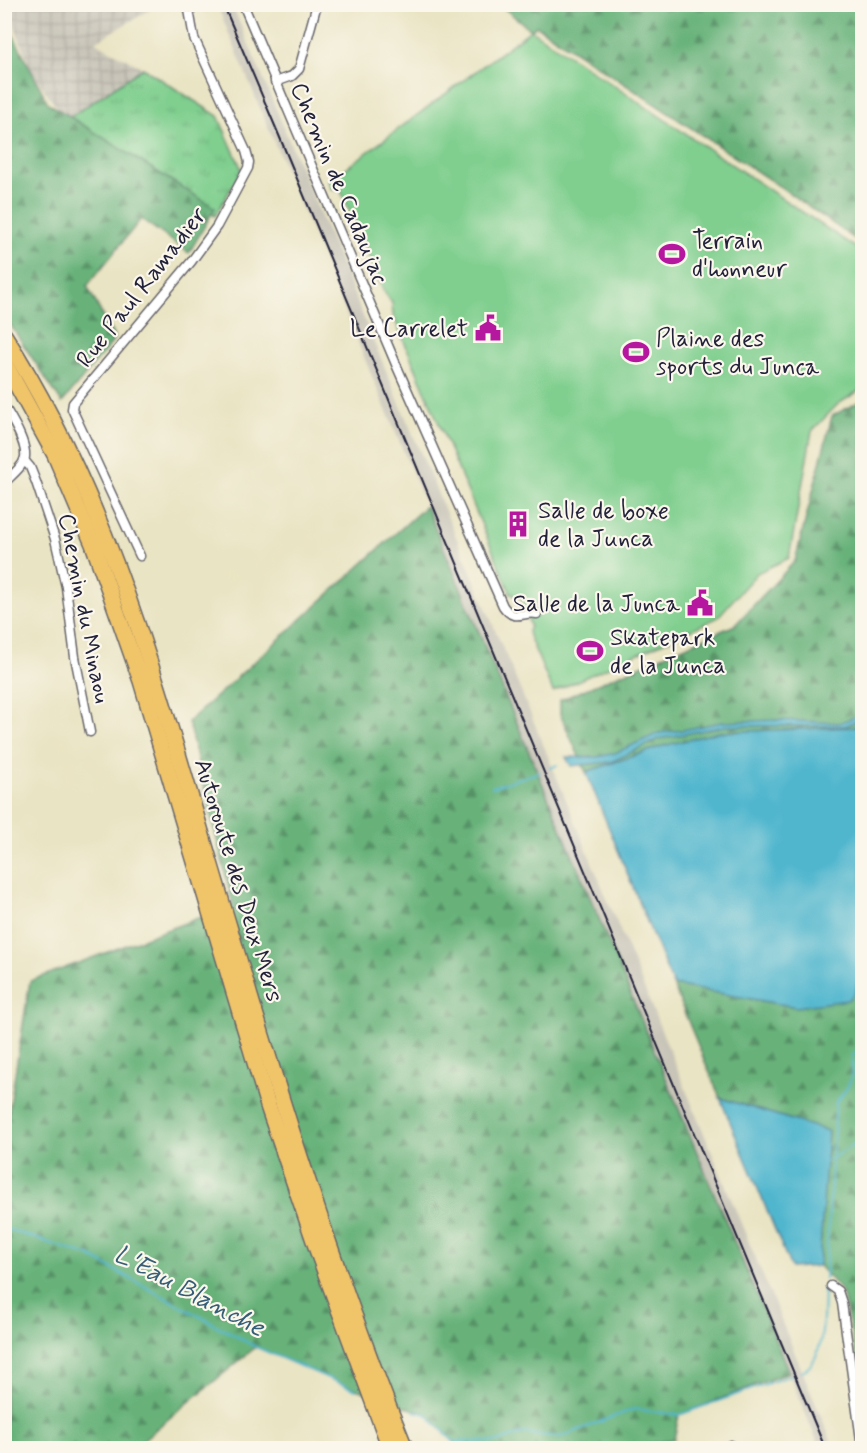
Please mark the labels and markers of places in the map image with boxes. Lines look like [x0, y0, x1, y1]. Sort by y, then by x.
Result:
place label: Terrain d'honneur [692, 226, 788, 285]
sports icon: Terrain d'honneur [657, 239, 687, 269]
public building icon: Le Carrelet [473, 313, 503, 343]
place label: Le Carrelet [350, 314, 468, 345]
place label: Plaine des sports du Junca [656, 324, 820, 383]
sports icon: Plaine des sports du Junca [621, 337, 651, 367]
place label: Salle de boxe de la Junca [538, 496, 669, 555]
building icon: Salle de boxe de la Junca [503, 509, 533, 539]
public building icon: Salle de la Junca [685, 588, 715, 618]
place label: Salle de la Junca [513, 589, 681, 620]
place label: Skatepark de la Junca [610, 623, 726, 682]
sports icon: Skatepark de la Junca [575, 636, 605, 666]

